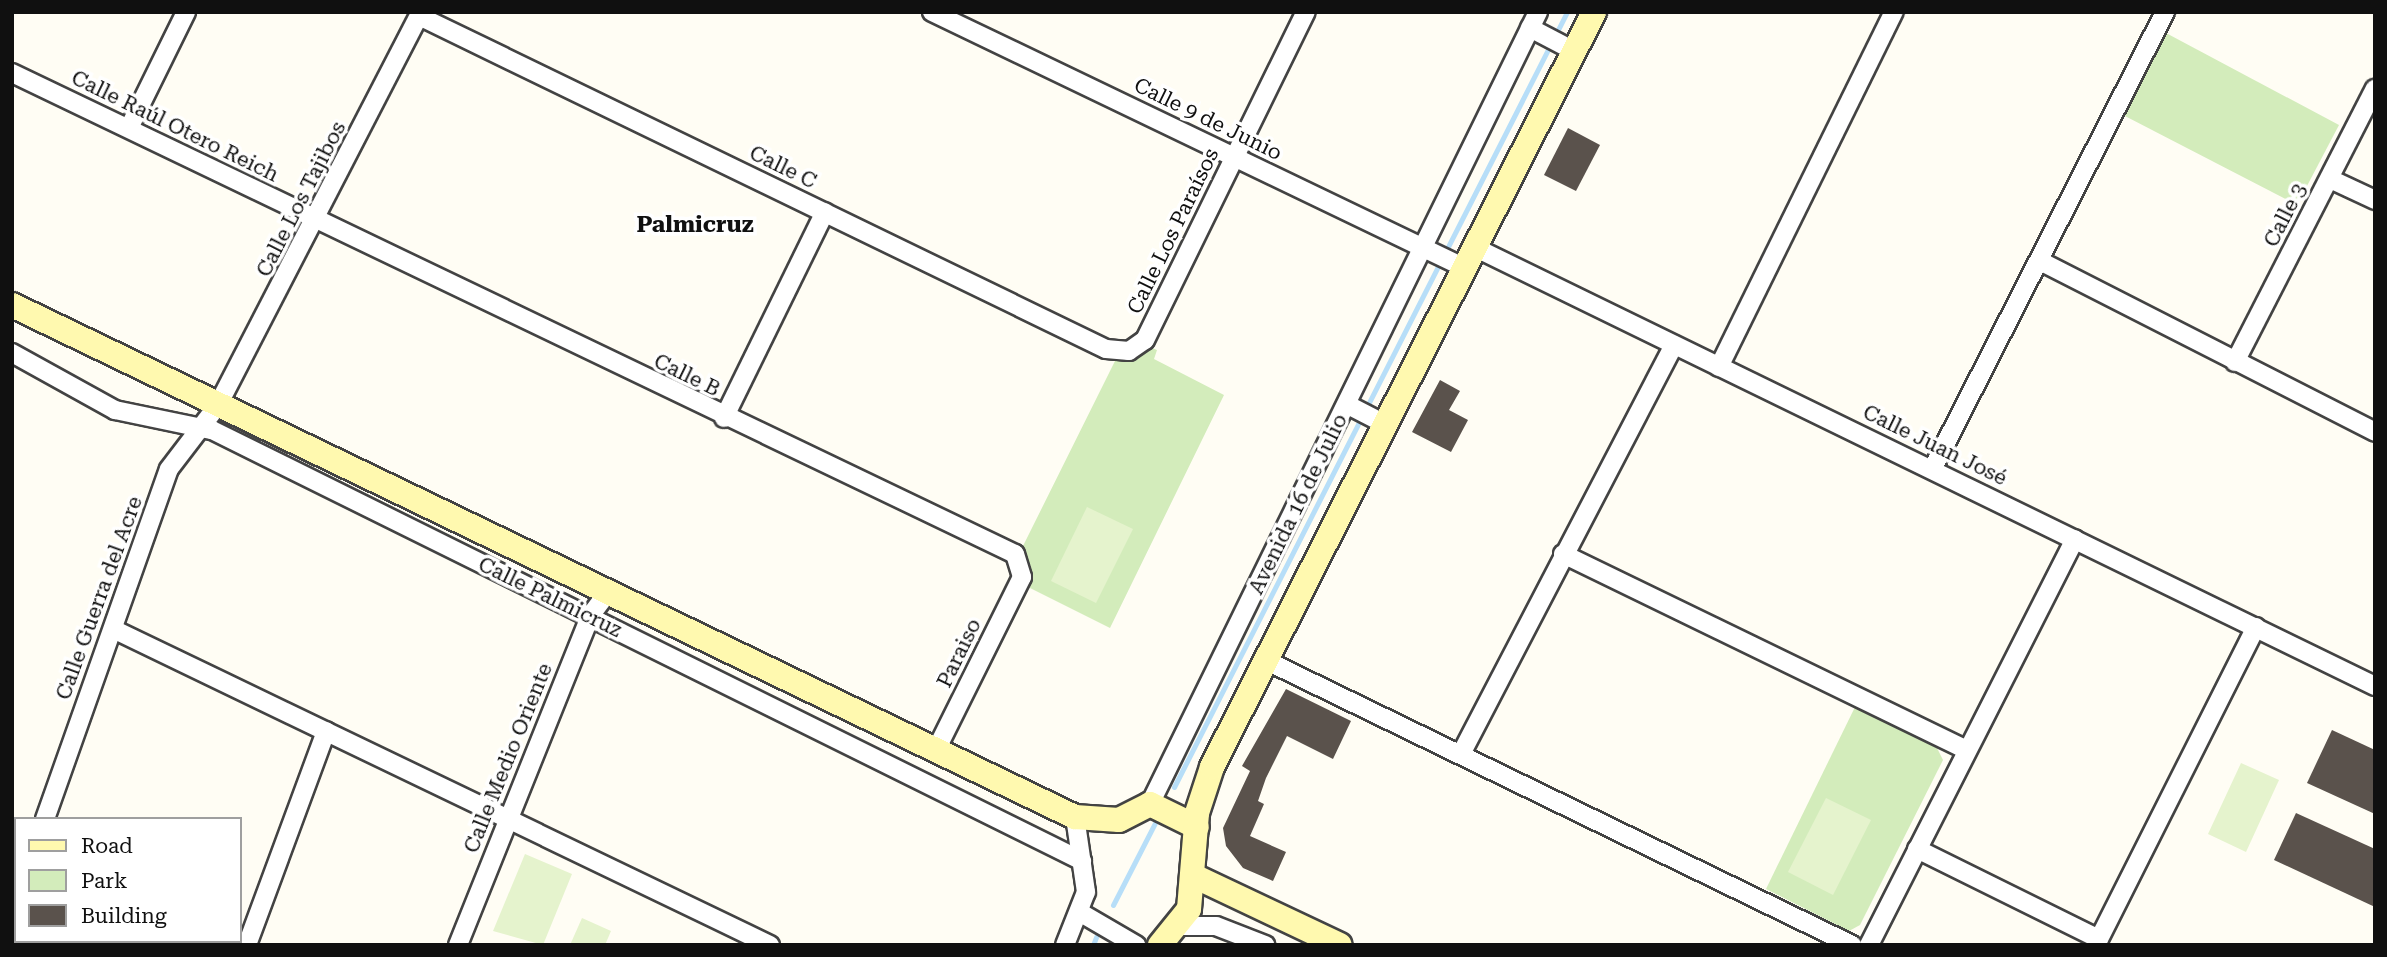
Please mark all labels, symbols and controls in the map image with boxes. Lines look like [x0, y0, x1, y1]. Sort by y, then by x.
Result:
street label: Calle Raúl Otero Reich [67, 65, 283, 187]
street label: Calle 9 de Junio [1130, 72, 1286, 166]
street label: Calle Los Tajibos [251, 117, 351, 281]
street label: Calle C [745, 140, 821, 194]
street label: Calle Los Paraísos [1122, 144, 1224, 318]
street label: Calle 3 [2258, 179, 2312, 251]
district label: Palmicruz [636, 211, 754, 239]
street label: Calle B [650, 348, 724, 402]
street label: Calle Juan José [1859, 399, 2011, 491]
street label: Avenida 16 de Julio [1243, 410, 1353, 598]
street label: Calle Guerra del Acre [50, 493, 148, 703]
street label: Calle Palmicruz [474, 551, 626, 643]
street label: Paraiso [932, 614, 986, 692]
street label: Calle Medio Oriente [458, 659, 558, 857]
legend [14, 817, 242, 943]
text: Road [81, 834, 133, 858]
text: Park [81, 869, 127, 893]
text: Building [81, 904, 167, 928]

